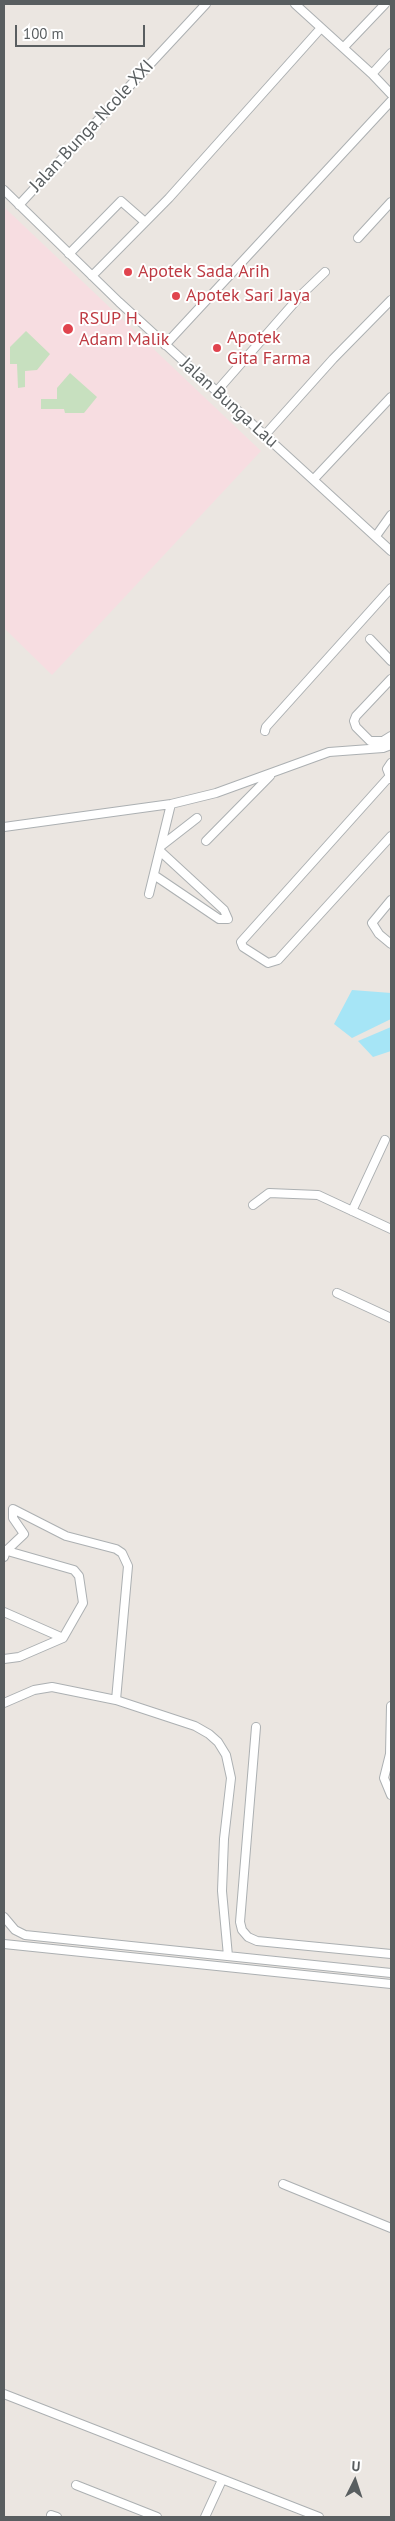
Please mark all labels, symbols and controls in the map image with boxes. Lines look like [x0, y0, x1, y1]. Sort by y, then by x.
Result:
scale bar [18, 15, 148, 47]
text: 100 m [23, 24, 64, 43]
street label: Jalan Bunga Ncole XXI [25, 56, 159, 196]
place label: Apotek Sada Arih [138, 261, 270, 283]
marker: Apotek Sada Arih [122, 266, 134, 278]
place label: Apotek Sari Jaya [186, 285, 310, 307]
marker: Apotek Sari Jaya [170, 290, 182, 302]
place label: RSUP H. Adam Malik [79, 308, 169, 350]
marker: RSUP H. Adam Malik [61, 322, 75, 336]
place label: Apotek Gita Farma [227, 327, 311, 369]
marker: Apotek Gita Farma [211, 342, 223, 354]
street label: Jalan Bunga Lau [176, 353, 282, 453]
north arrow [330, 2456, 380, 2506]
text: U [351, 2457, 361, 2475]

